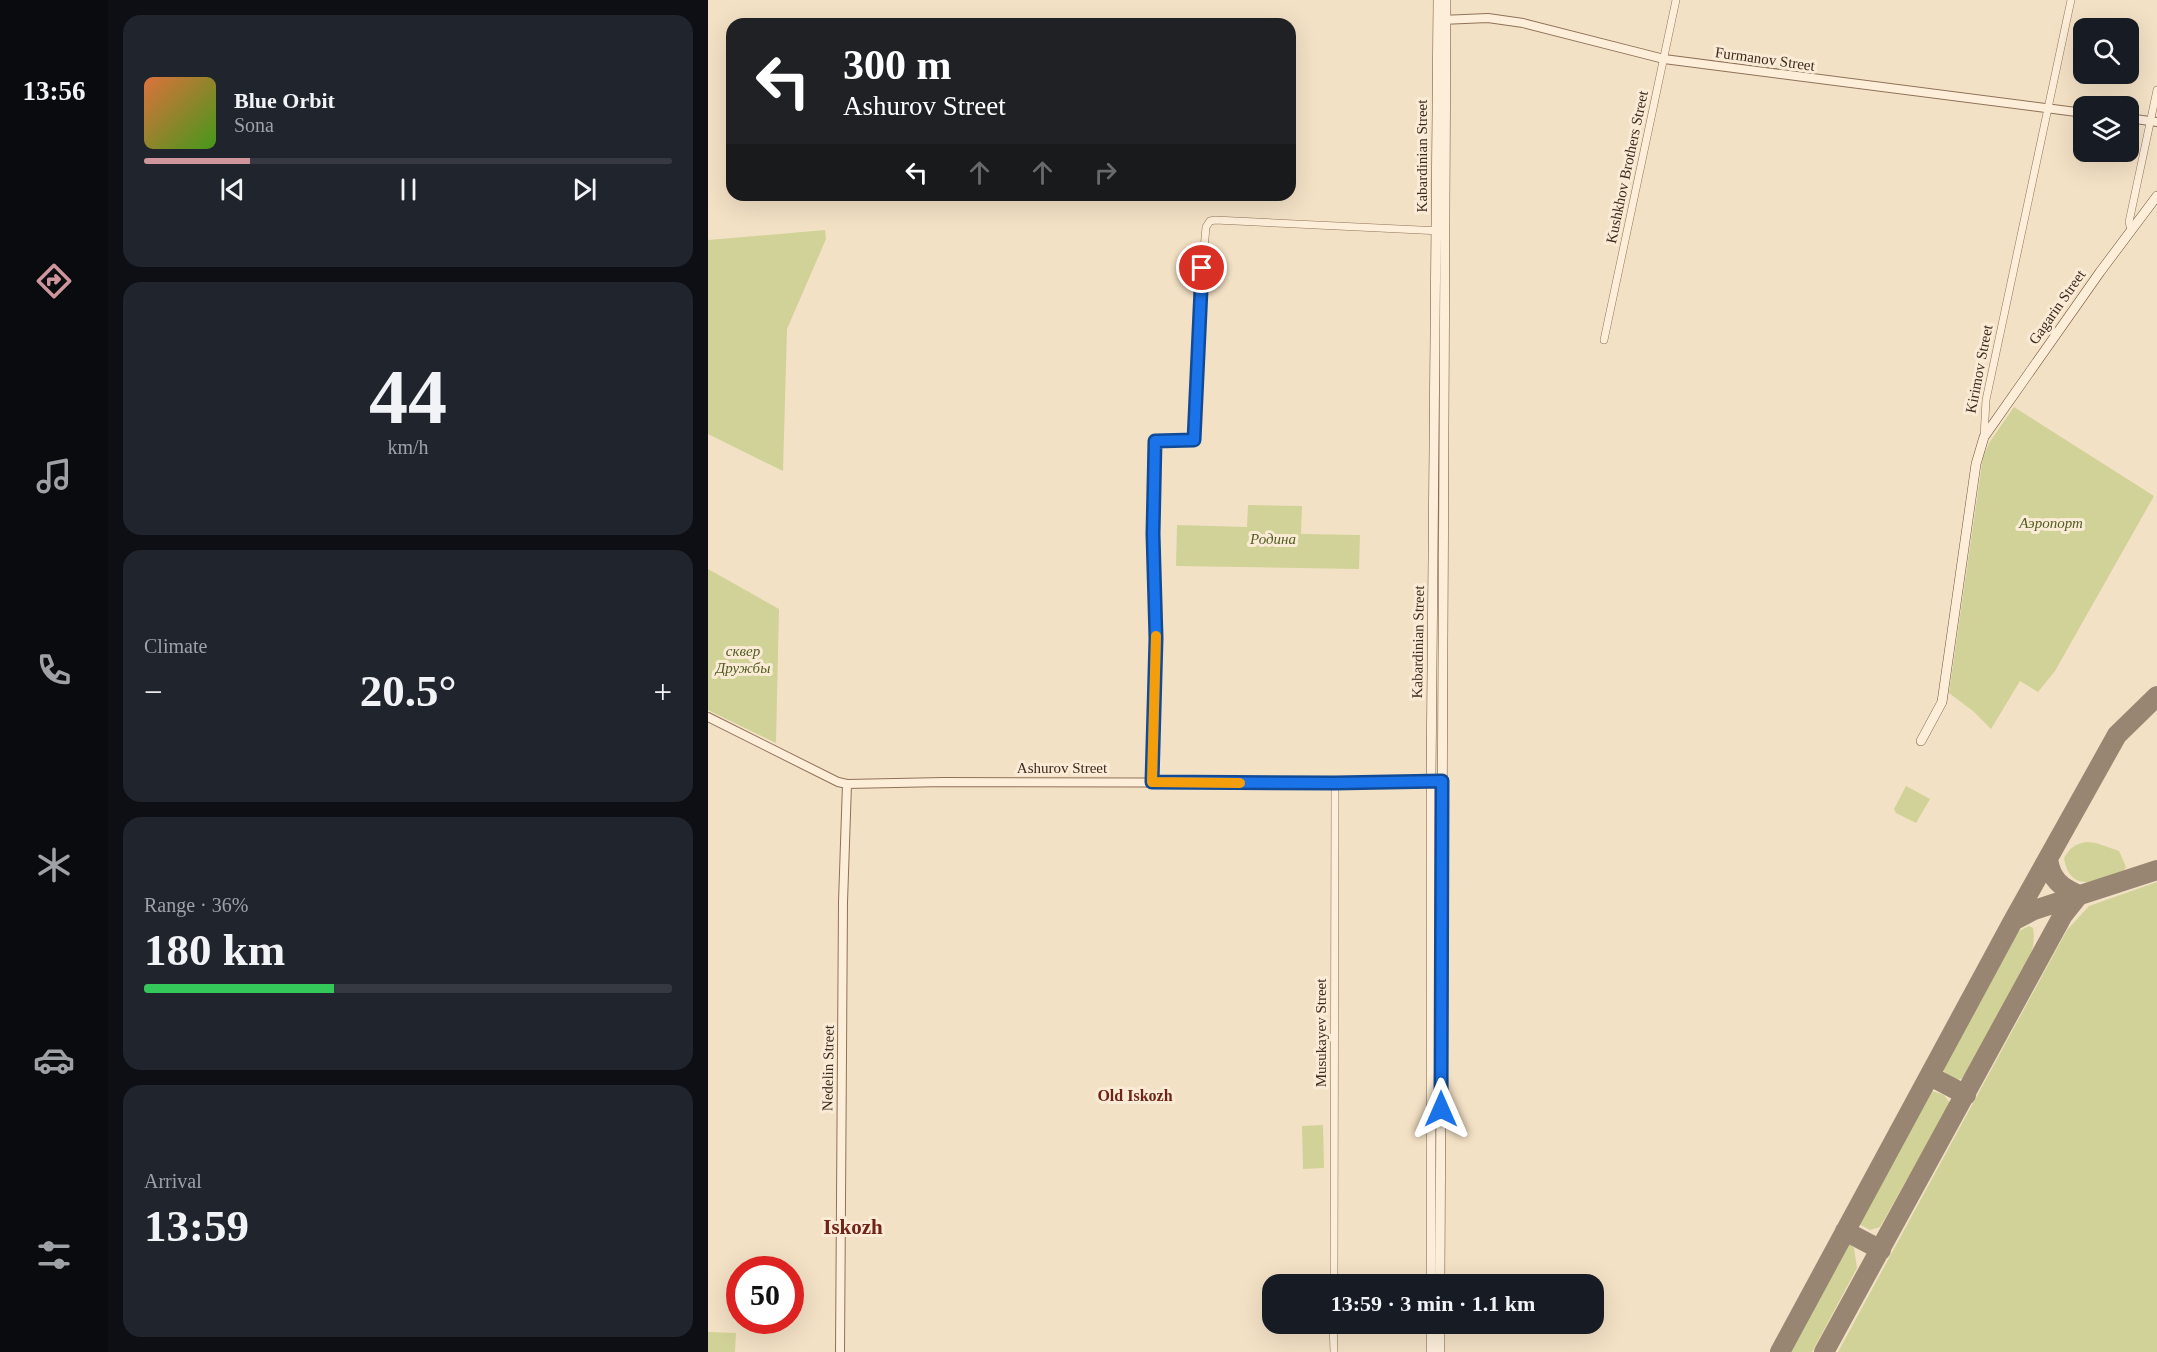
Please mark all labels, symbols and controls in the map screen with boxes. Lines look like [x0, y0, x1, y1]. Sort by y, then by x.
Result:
map controls [2073, 18, 2139, 162]
button: search [2073, 18, 2139, 84]
icon: left [744, 42, 822, 120]
text: 300 m [843, 42, 952, 88]
street label: Furmanov Street [1714, 44, 1817, 74]
text: 13:56 [23, 76, 86, 106]
text: Blue Orbit [234, 88, 335, 113]
street label: Kushkhov Brothers Street [1603, 88, 1651, 245]
text: Ashurov Street [843, 91, 1006, 121]
button: layers [2073, 96, 2139, 162]
street label: Kabardinian Street [1414, 99, 1430, 212]
text: Sona [234, 114, 274, 136]
icon: left [900, 156, 933, 189]
icon: ahead [963, 156, 996, 189]
icon: ahead [1026, 156, 1059, 189]
icon: right [1089, 156, 1122, 189]
icon: previous [216, 173, 249, 206]
icon: pause [392, 173, 425, 206]
icon: next [568, 173, 601, 206]
pin [1176, 242, 1227, 293]
icon: arrive [1185, 251, 1218, 284]
icon: directions [33, 260, 75, 302]
street label: Gagarin Street [2025, 266, 2089, 347]
street label: Kirimov Street [1963, 323, 1996, 414]
text: 44 [369, 353, 447, 440]
text: km/h [387, 436, 429, 458]
icon: music [33, 455, 75, 497]
park label: Аэропорт [2018, 515, 2083, 531]
park label: Родина [1249, 531, 1296, 547]
street label: Kabardinian Street [1409, 585, 1427, 699]
text: Climate [144, 635, 207, 657]
park label: сквер Дружбы [714, 643, 770, 676]
icon: phone [33, 649, 75, 691]
text: 20.5° [360, 666, 456, 716]
text: − [144, 674, 163, 710]
text: + [653, 674, 672, 710]
street label: Ashurov Street [1017, 760, 1108, 776]
icon: climate [33, 844, 75, 886]
text: Range · 36% [144, 894, 248, 916]
text: 180 km [144, 925, 285, 975]
street label: Musukayev Street [1313, 978, 1329, 1087]
street label: Nedelin Street [819, 1024, 837, 1111]
icon: car [33, 1039, 75, 1081]
position arrow [1409, 1077, 1473, 1141]
district label: Old Iskozh [1097, 1087, 1173, 1104]
text: Arrival [144, 1170, 202, 1192]
text: 13:59 [144, 1201, 249, 1251]
district label: Iskozh [823, 1215, 883, 1239]
icon: filters [33, 1234, 75, 1276]
speed limit sign: 50 [726, 1256, 804, 1334]
text: 13:59 · 3 min · 1.1 km [1331, 1291, 1535, 1316]

